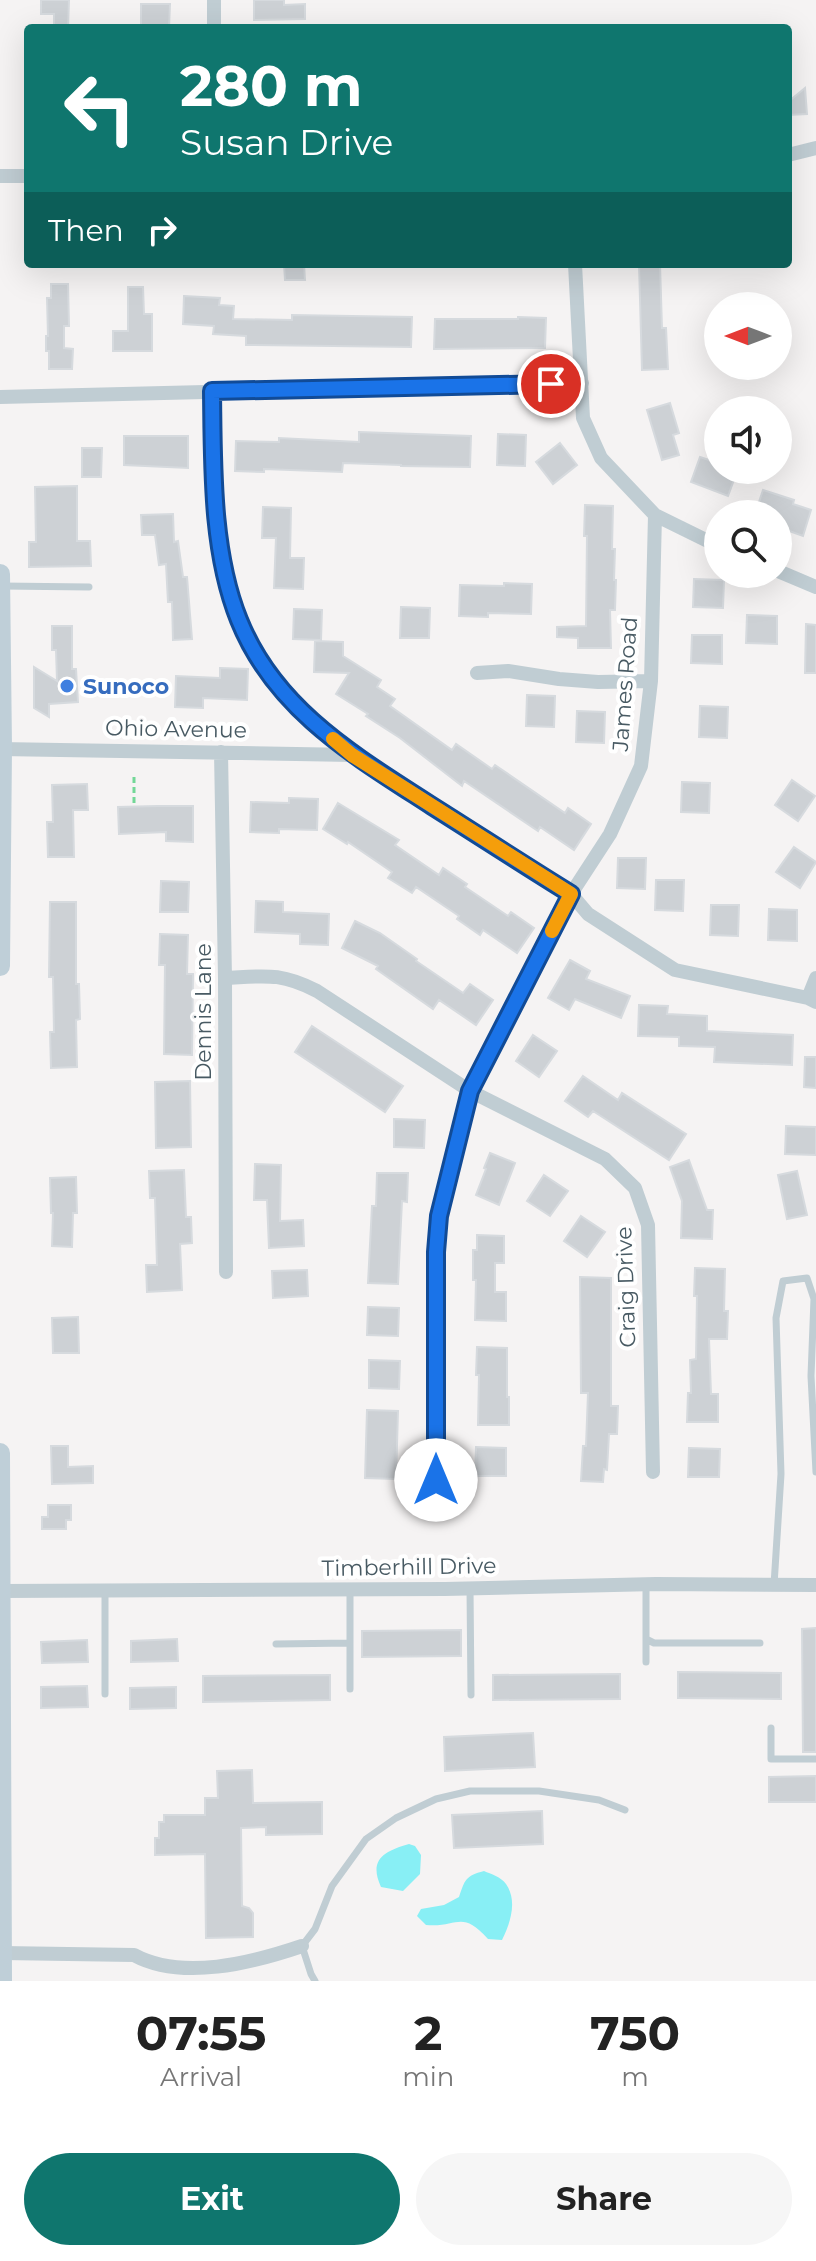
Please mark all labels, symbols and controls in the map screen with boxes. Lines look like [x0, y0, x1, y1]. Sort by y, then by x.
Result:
text: 280 m [180, 52, 363, 120]
icon: left [48, 56, 152, 160]
text: Susan Drive [180, 120, 393, 164]
icon: right [140, 208, 184, 252]
text: Then [48, 212, 124, 249]
north arrow [704, 292, 792, 380]
map controls [704, 292, 792, 588]
pin [517, 350, 585, 418]
icon: arrive [529, 362, 573, 406]
button: sound [704, 396, 792, 484]
button: search [704, 500, 792, 588]
street label: James Road [607, 616, 643, 753]
place label: Sunoco [83, 673, 169, 700]
marker: Sunoco [58, 677, 76, 695]
street label: Ohio Avenue [105, 714, 247, 744]
street label: Dennis Lane [190, 943, 217, 1081]
street label: Craig Drive [610, 1226, 642, 1348]
position arrow [394, 1438, 478, 1522]
street label: Timberhill Drive [321, 1552, 497, 1582]
text: 07:55 [136, 2004, 266, 2062]
text: 2 [414, 2004, 442, 2062]
text: 750 [590, 2004, 680, 2062]
text: Arrival [160, 2061, 242, 2093]
text: min [402, 2061, 454, 2093]
text: m [621, 2061, 649, 2093]
button: Exit [24, 2153, 400, 2245]
button: Share [416, 2153, 792, 2245]

